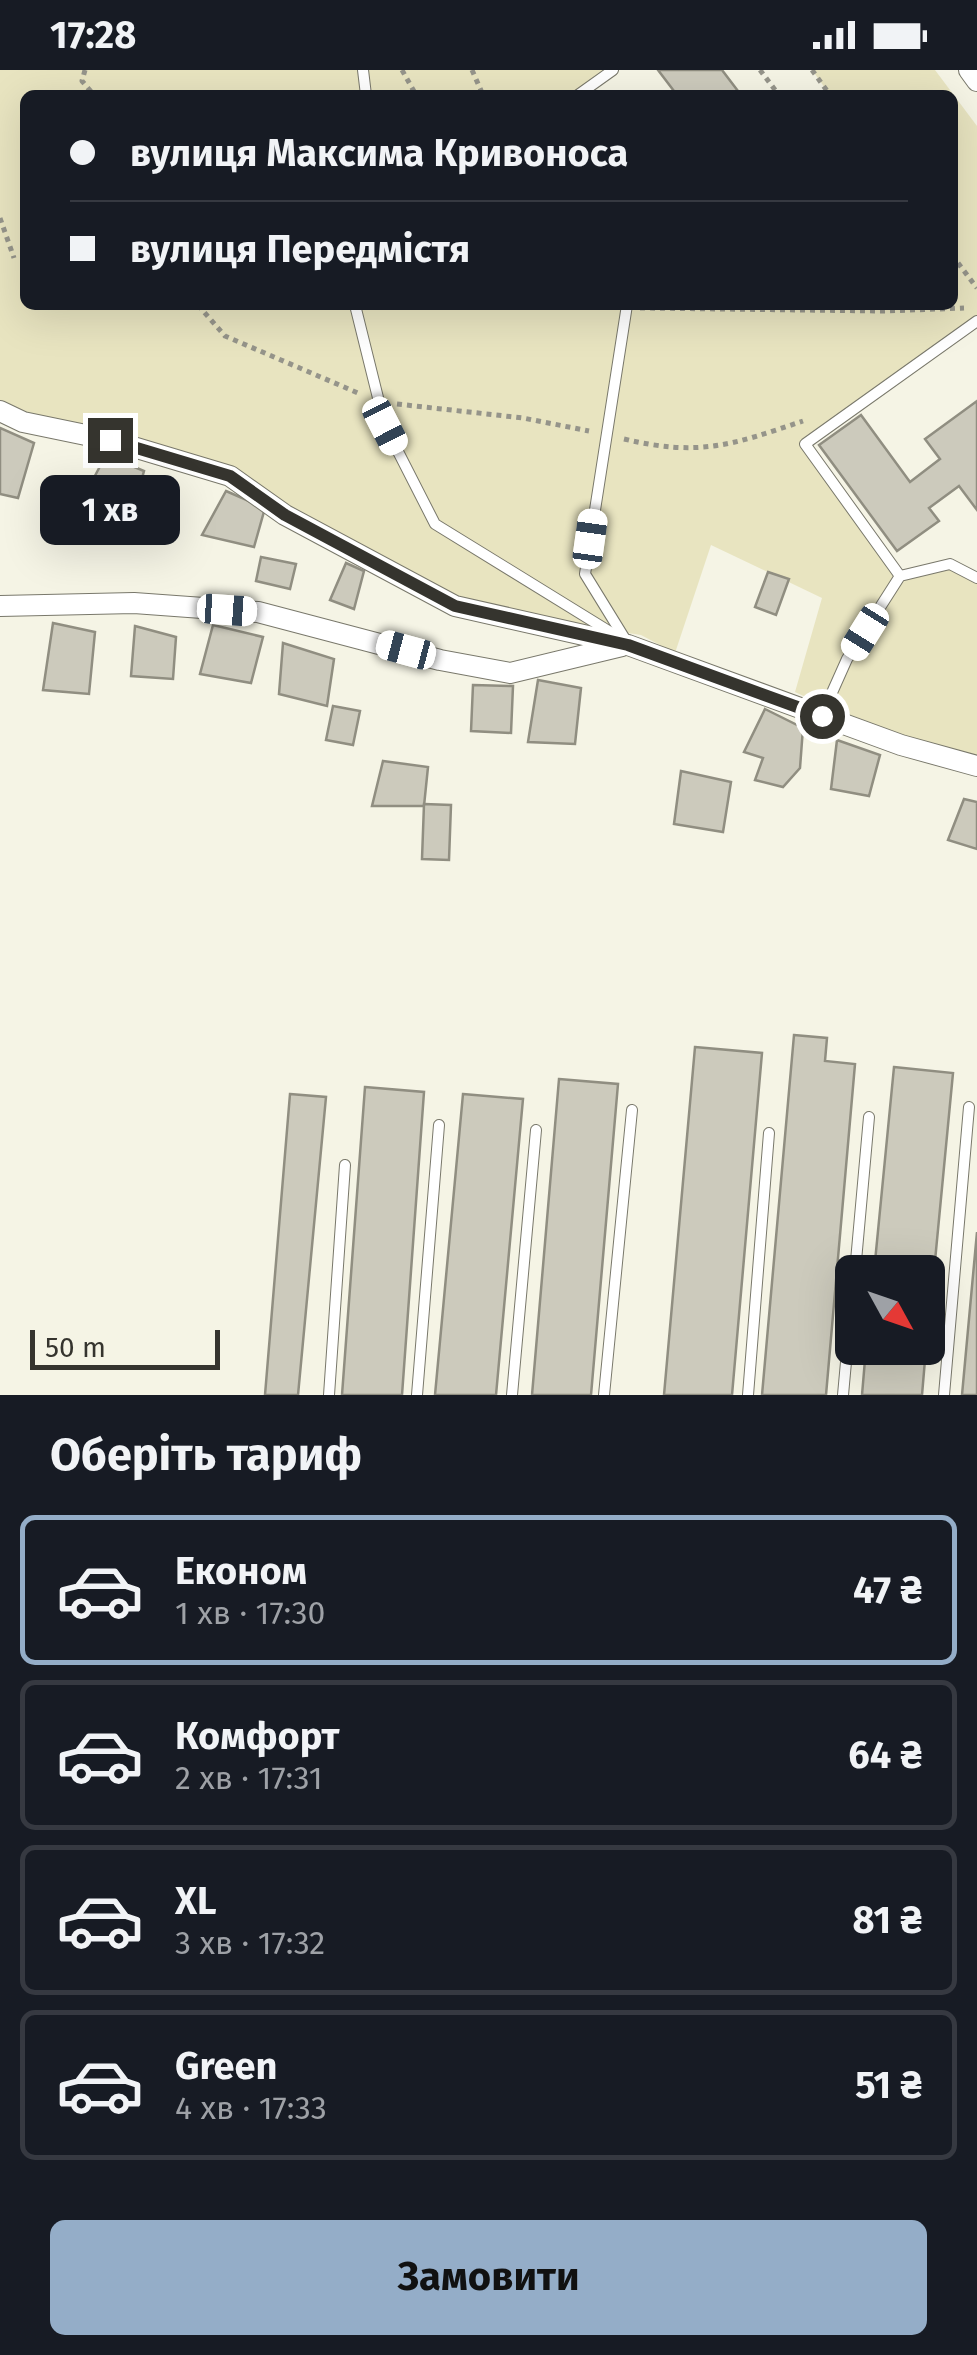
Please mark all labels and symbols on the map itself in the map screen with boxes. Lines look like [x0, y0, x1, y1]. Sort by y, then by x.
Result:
car [358, 392, 412, 460]
route end [88, 418, 133, 463]
callout: 1 хв [40, 475, 180, 545]
car [571, 507, 609, 571]
car [196, 593, 258, 627]
car [836, 599, 894, 665]
car [373, 628, 439, 672]
route start [800, 694, 845, 739]
north arrow [835, 1255, 945, 1365]
scale bar [30, 1325, 220, 1370]

